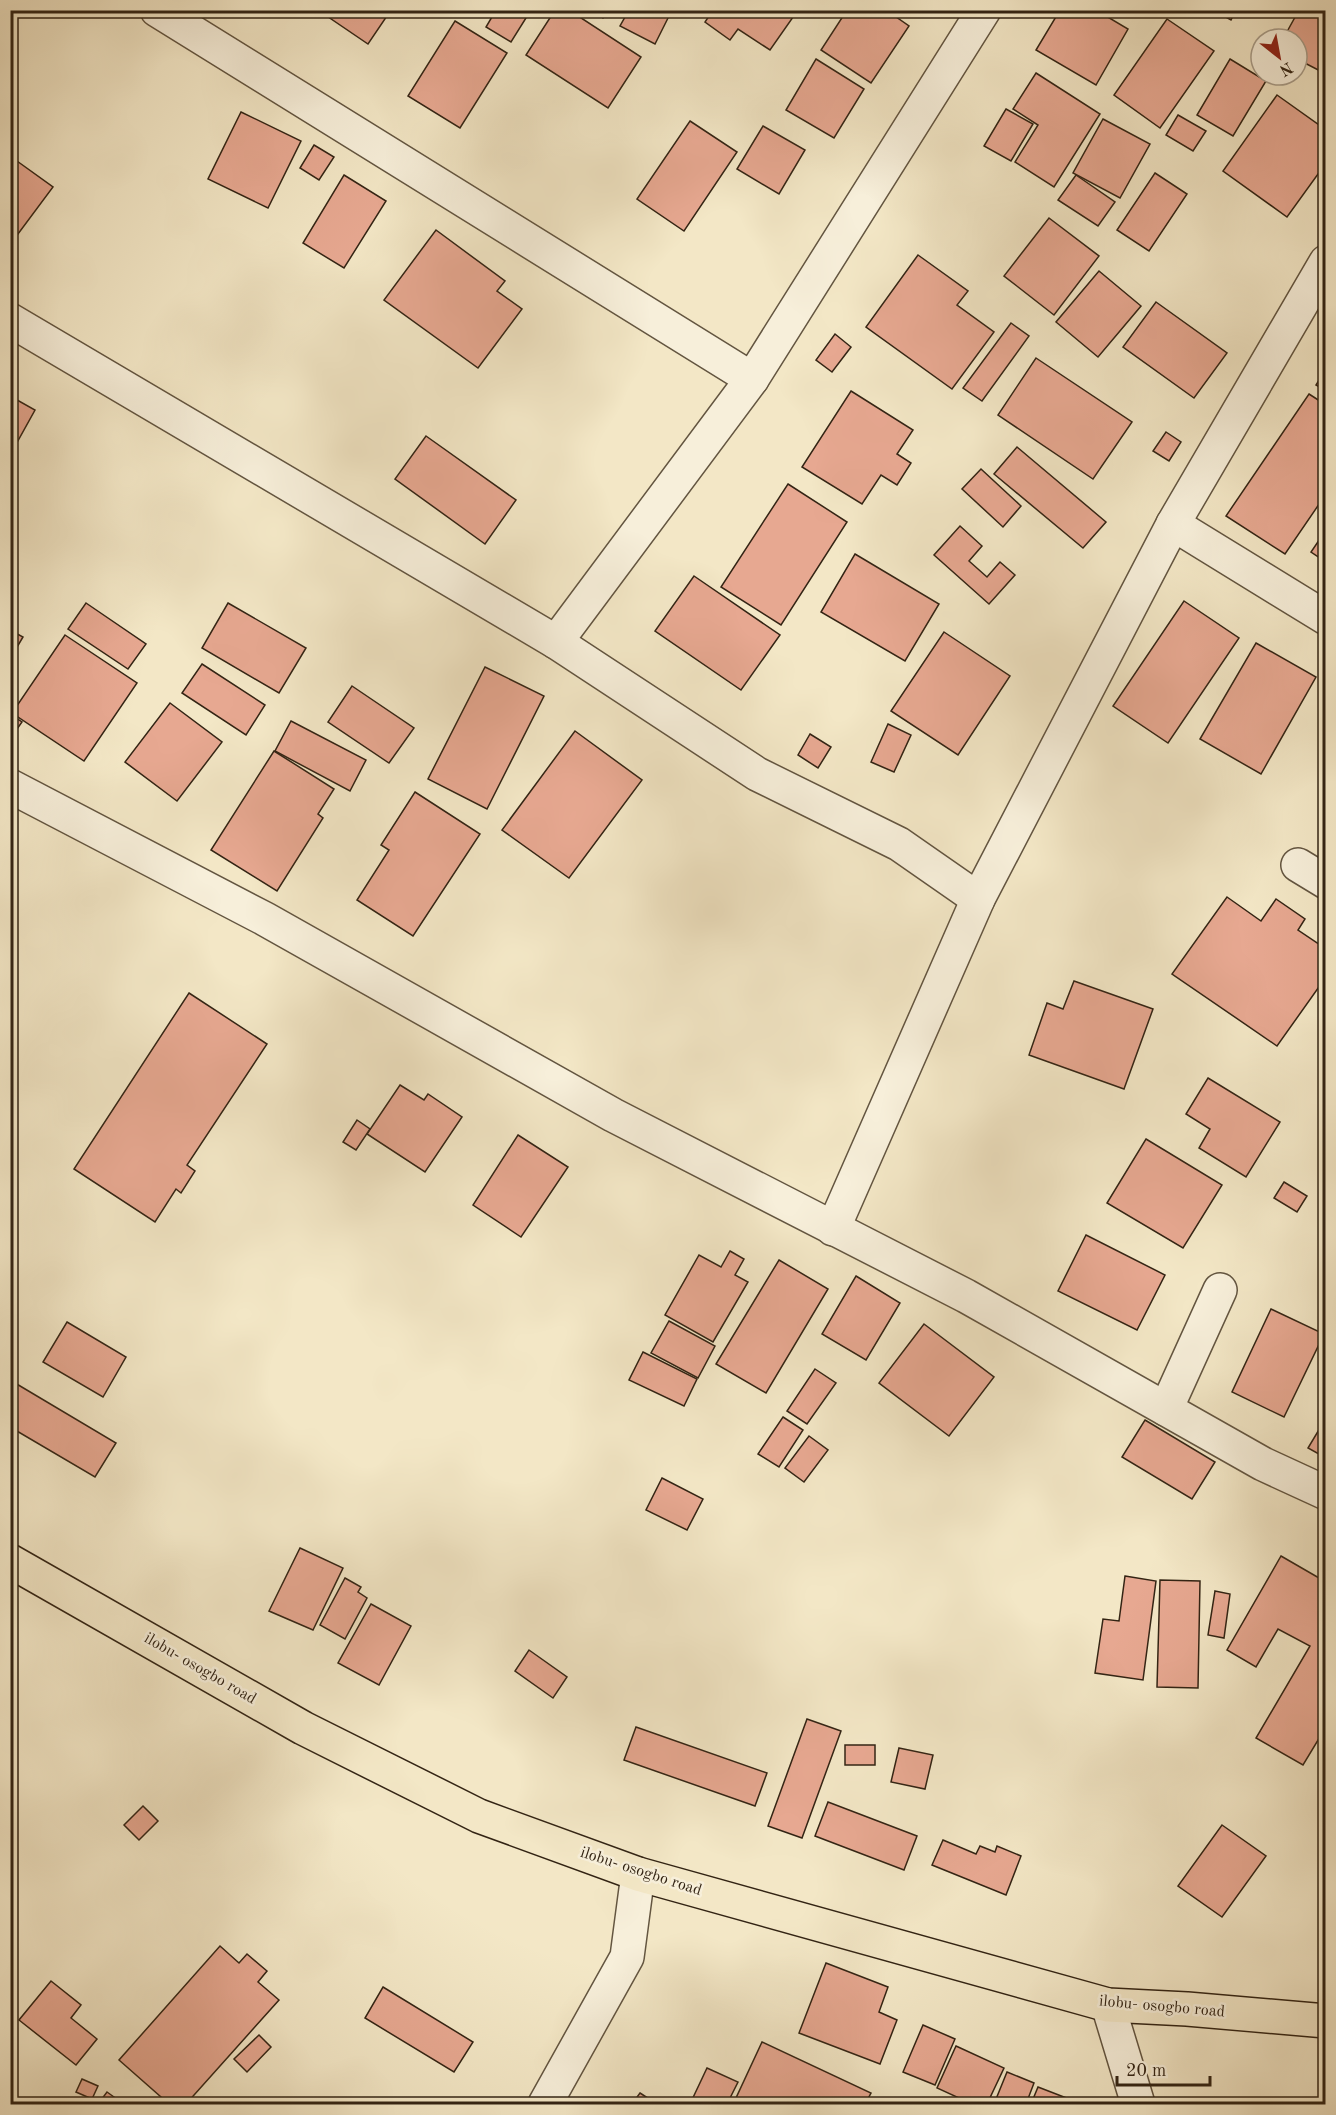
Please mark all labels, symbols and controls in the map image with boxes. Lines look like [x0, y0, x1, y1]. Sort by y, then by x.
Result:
north arrow [1249, 27, 1309, 87]
text: N [1276, 58, 1295, 79]
street label: ilobu- osogbo road [141, 1630, 259, 1708]
street label: ilobu- osogbo road [578, 1845, 704, 1899]
street label: ilobu- osogbo road [1098, 1994, 1226, 2020]
scale bar [1117, 2049, 1210, 2087]
text: 20 m [1126, 2062, 1166, 2080]

